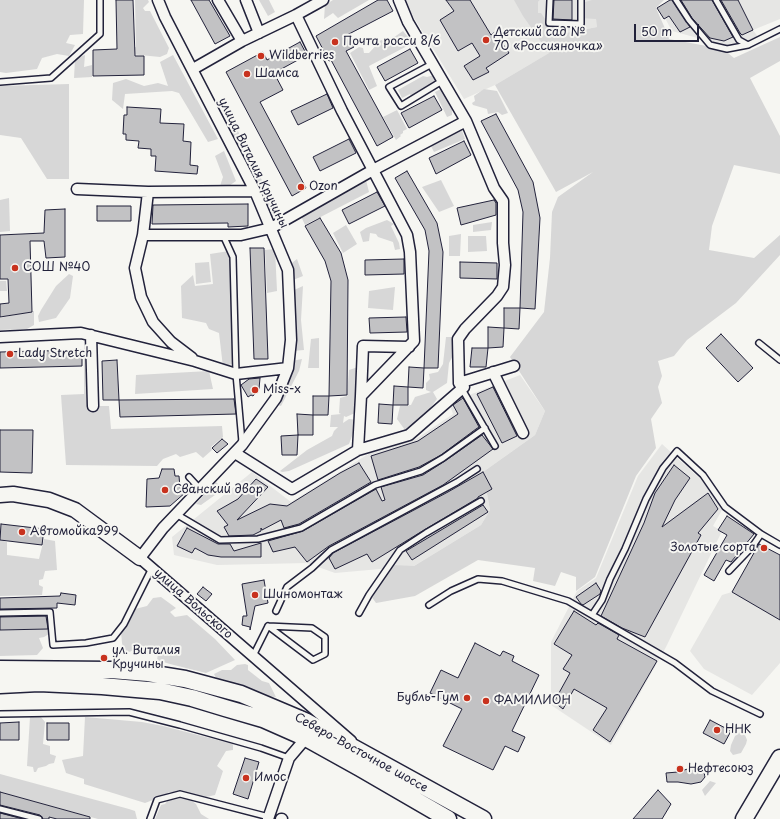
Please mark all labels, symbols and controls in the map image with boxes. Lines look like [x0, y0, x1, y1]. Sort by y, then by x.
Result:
scale bar [636, 16, 701, 42]
text: 50 m [641, 22, 672, 40]
place label: Детский сад № 70 «Россияночка» [494, 26, 603, 54]
place label: Почта росси 8/6 [343, 35, 441, 49]
marker: Детский сад № 70 «Россияночка» [481, 35, 491, 45]
marker: Почта росси 8/6 [330, 37, 340, 47]
place label: Wildberries [269, 49, 334, 63]
marker: Wildberries [256, 51, 266, 61]
place label: Шамса [255, 67, 299, 81]
marker: Шамса [242, 69, 252, 79]
street label: улица Виталия Кручины [215, 95, 291, 231]
place label: Ozon [309, 180, 338, 194]
marker: Ozon [296, 182, 306, 192]
place label: СОШ №40 [23, 261, 90, 275]
marker: СОШ №40 [10, 263, 20, 273]
place label: Lady Stretch [18, 347, 92, 361]
marker: Lady Stretch [5, 349, 15, 359]
place label: Miss-x [263, 383, 301, 397]
marker: Miss-x [250, 385, 260, 395]
place label: Сванский двор [173, 483, 263, 497]
marker: Сванский двор [160, 485, 170, 495]
place label: Автомойка999 [30, 525, 119, 539]
marker: Автомойка999 [17, 527, 27, 537]
place label: Золотые сорта [670, 541, 756, 555]
marker: Золотые сорта [759, 543, 769, 553]
street label: улица Вольского [151, 566, 235, 642]
place label: Шиномонтаж [263, 588, 342, 602]
marker: Шиномонтаж [250, 590, 260, 600]
place label: ул. Виталия Кручины [112, 644, 180, 672]
marker: ул. Виталия Кручины [99, 653, 109, 663]
place label: Бубль-Гум [397, 691, 459, 705]
marker: Бубль-Гум [462, 693, 472, 703]
place label: ФАМИЛИОН [494, 694, 571, 708]
marker: ФАМИЛИОН [481, 696, 491, 706]
street label: Северо-Восточное шоссе [292, 710, 430, 796]
place label: ННК [725, 723, 751, 737]
marker: ННК [712, 725, 722, 735]
place label: Нефтесоюз [688, 762, 754, 776]
marker: Нефтесоюз [675, 764, 685, 774]
place label: Имос [254, 771, 286, 785]
marker: Имос [241, 773, 251, 783]

